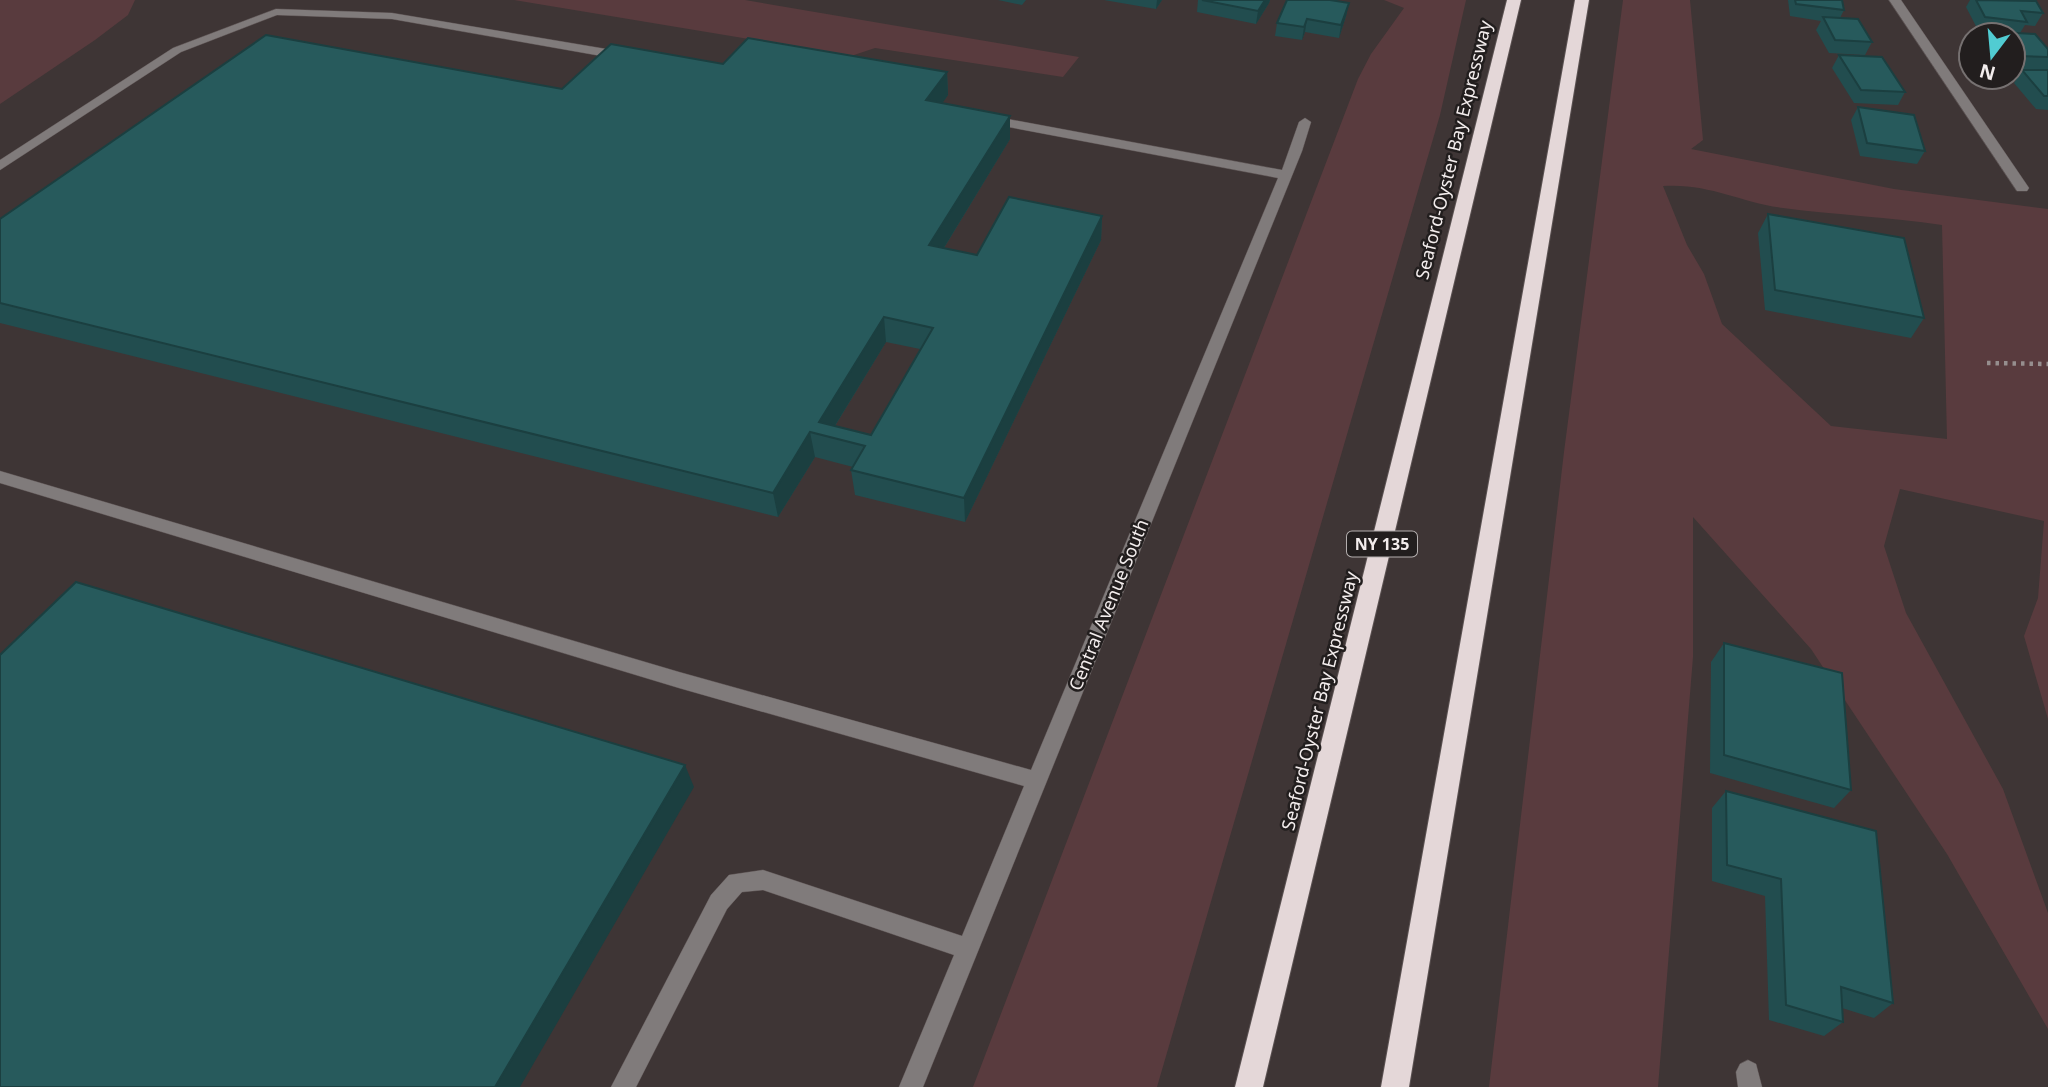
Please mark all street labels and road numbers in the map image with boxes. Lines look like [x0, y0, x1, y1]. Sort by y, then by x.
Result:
street label: Seaford-Oyster Bay Expressway [1409, 17, 1497, 282]
street label: Central Avenue South [1063, 515, 1153, 694]
road number: NY 135 [1347, 531, 1417, 556]
street label: Seaford-Oyster Bay Expressway [1275, 568, 1363, 833]

